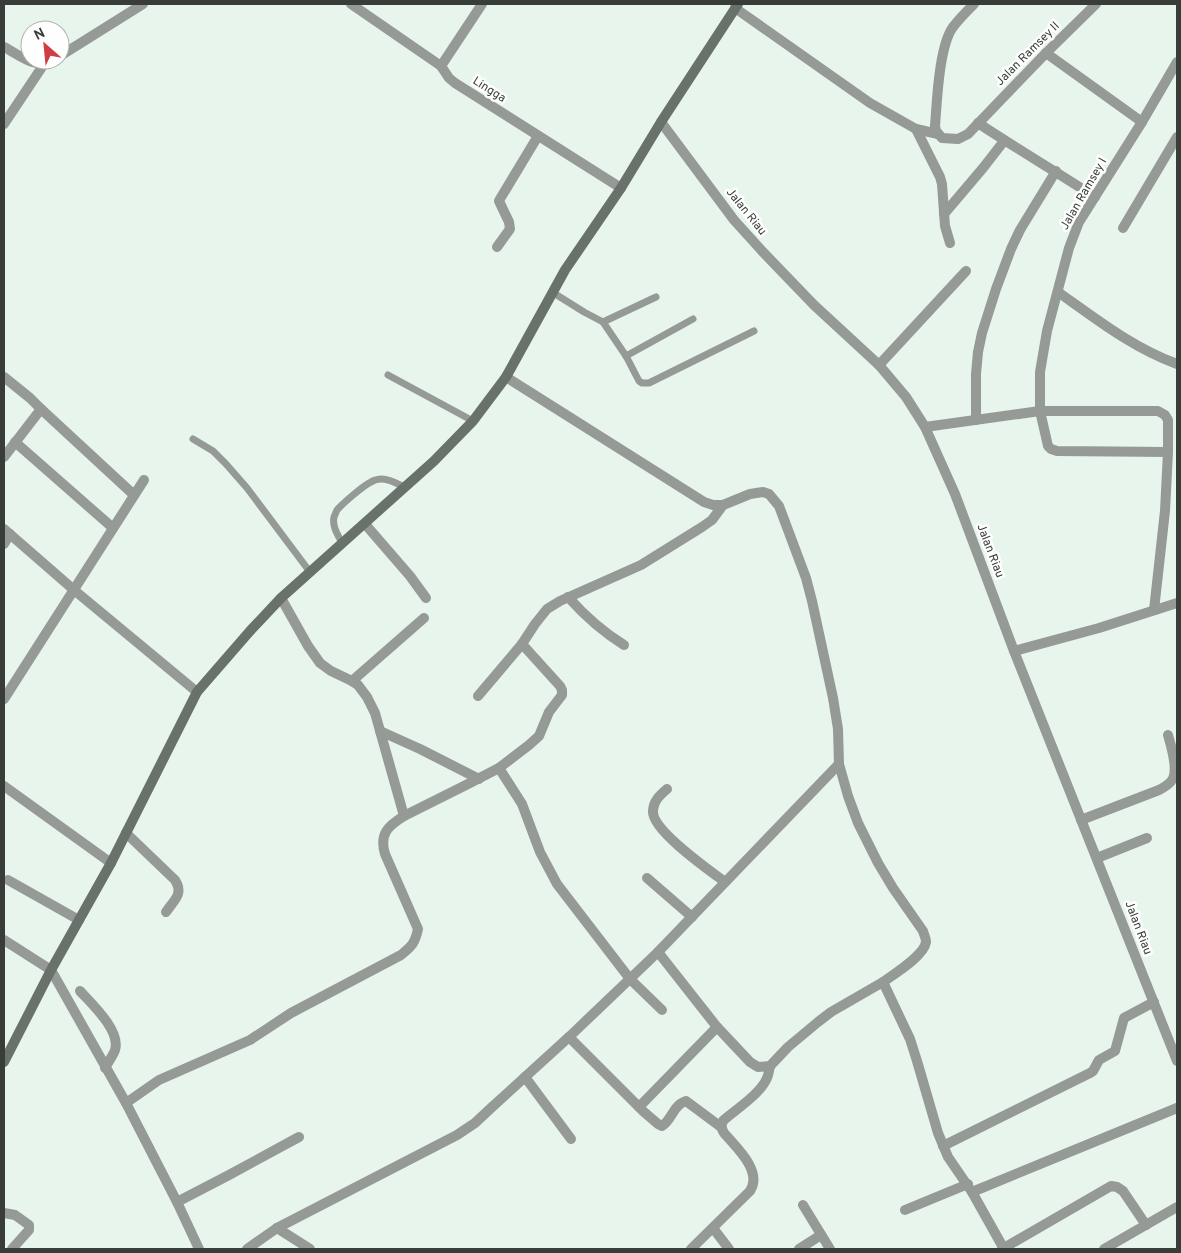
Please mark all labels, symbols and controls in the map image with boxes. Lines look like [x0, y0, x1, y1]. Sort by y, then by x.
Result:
street label: Jalan Ramsey II [993, 19, 1063, 89]
north arrow [20, 20, 70, 70]
text: N [31, 25, 48, 45]
street label: Lingga [469, 74, 509, 106]
street label: Jalan Ramsey I [1057, 155, 1111, 233]
street label: Jalan Riau [722, 185, 770, 239]
street label: Jalan Riau [972, 522, 1008, 580]
street label: Jalan Riau [1120, 899, 1156, 957]

